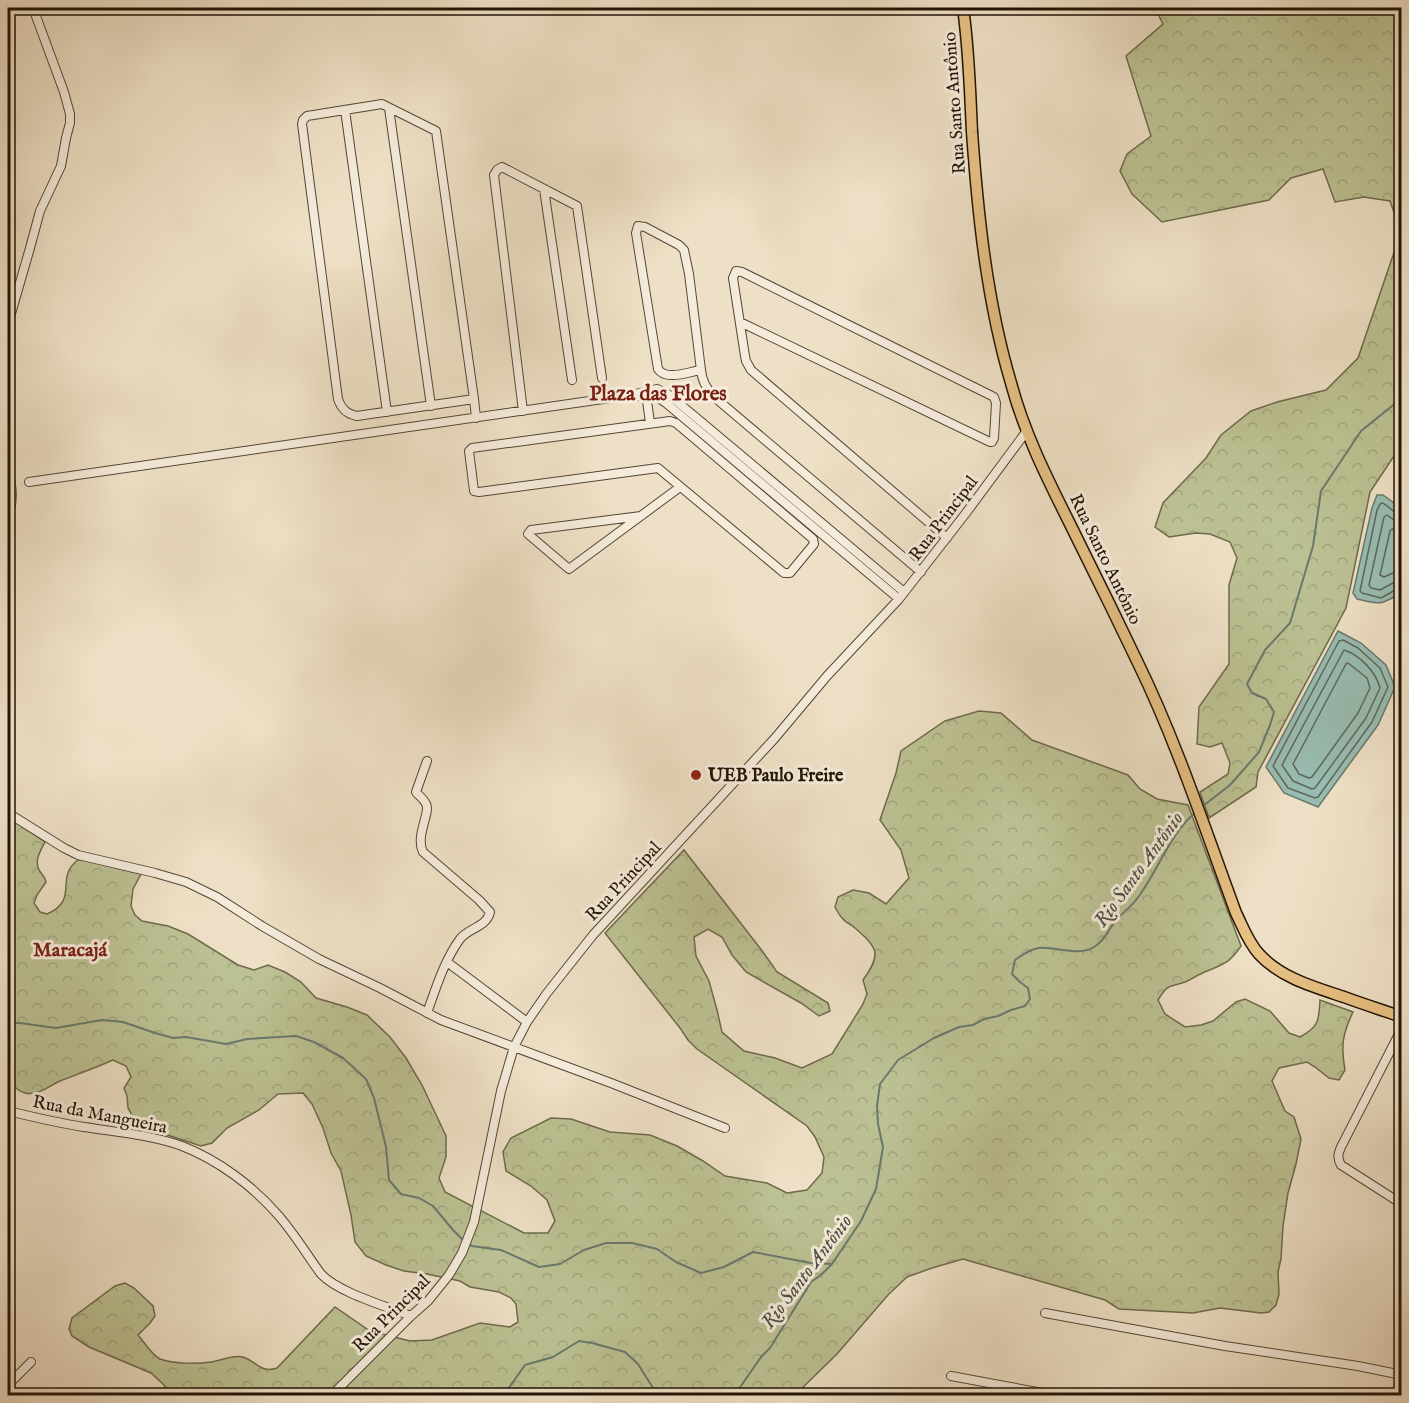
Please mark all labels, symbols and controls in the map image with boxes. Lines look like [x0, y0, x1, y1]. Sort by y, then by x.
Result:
street label: Rua Santo Antônio [939, 31, 972, 175]
district label: Plaza das Flores [589, 381, 727, 408]
street label: Rua Principal [905, 472, 984, 566]
street label: Rua Santo Antônio [1063, 491, 1146, 629]
place label: UEB Paulo Freire [707, 765, 844, 788]
marker: UEB Paulo Freire [689, 768, 703, 782]
water label: Rio Santo Antônio [1089, 807, 1189, 932]
street label: Rua Principal [581, 837, 667, 927]
district label: Maracajá [33, 938, 107, 963]
street label: Rua da Mangueira [30, 1091, 169, 1140]
water label: Rio Santo Antônio [756, 1210, 858, 1334]
street label: Rua Principal [348, 1270, 436, 1358]

